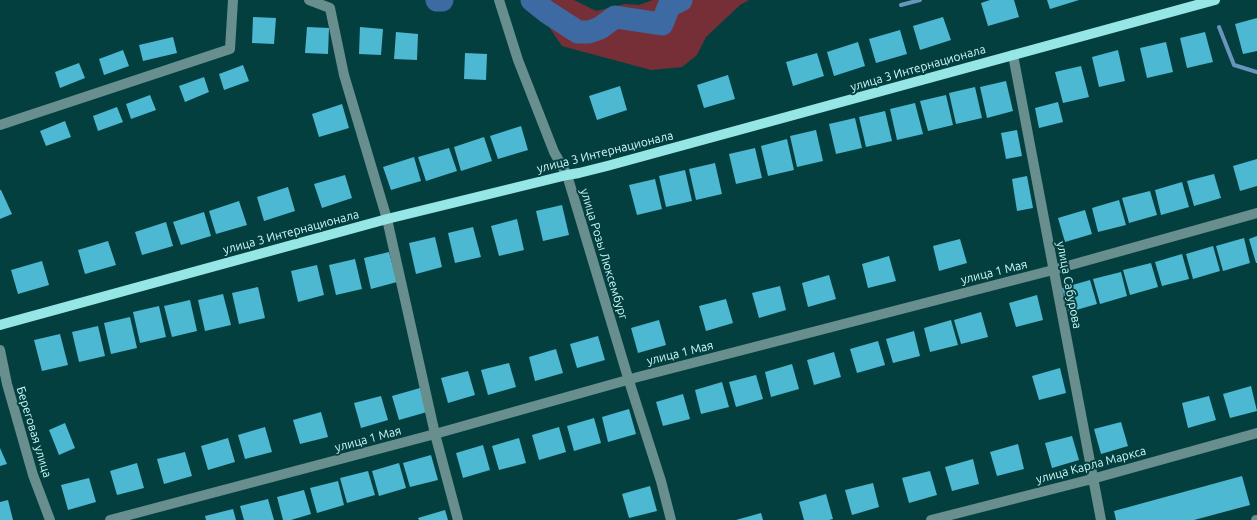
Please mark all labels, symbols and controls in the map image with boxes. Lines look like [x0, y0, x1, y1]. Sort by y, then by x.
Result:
street label: улица 3 Интернационала [849, 42, 987, 94]
street label: улица 3 Интернационала [535, 128, 675, 176]
street label: улица Розы Люксембург [577, 187, 631, 321]
street label: улица 3 Интернационала [221, 207, 361, 257]
street label: улица Сабурова [1053, 240, 1085, 330]
street label: улица 1 Мая [959, 257, 1029, 287]
street label: улица 1 Мая [645, 338, 715, 368]
street label: Береговая улица [13, 385, 55, 479]
street label: улица 1 Мая [333, 423, 403, 455]
street label: улица Карла Маркса [1034, 443, 1148, 487]

